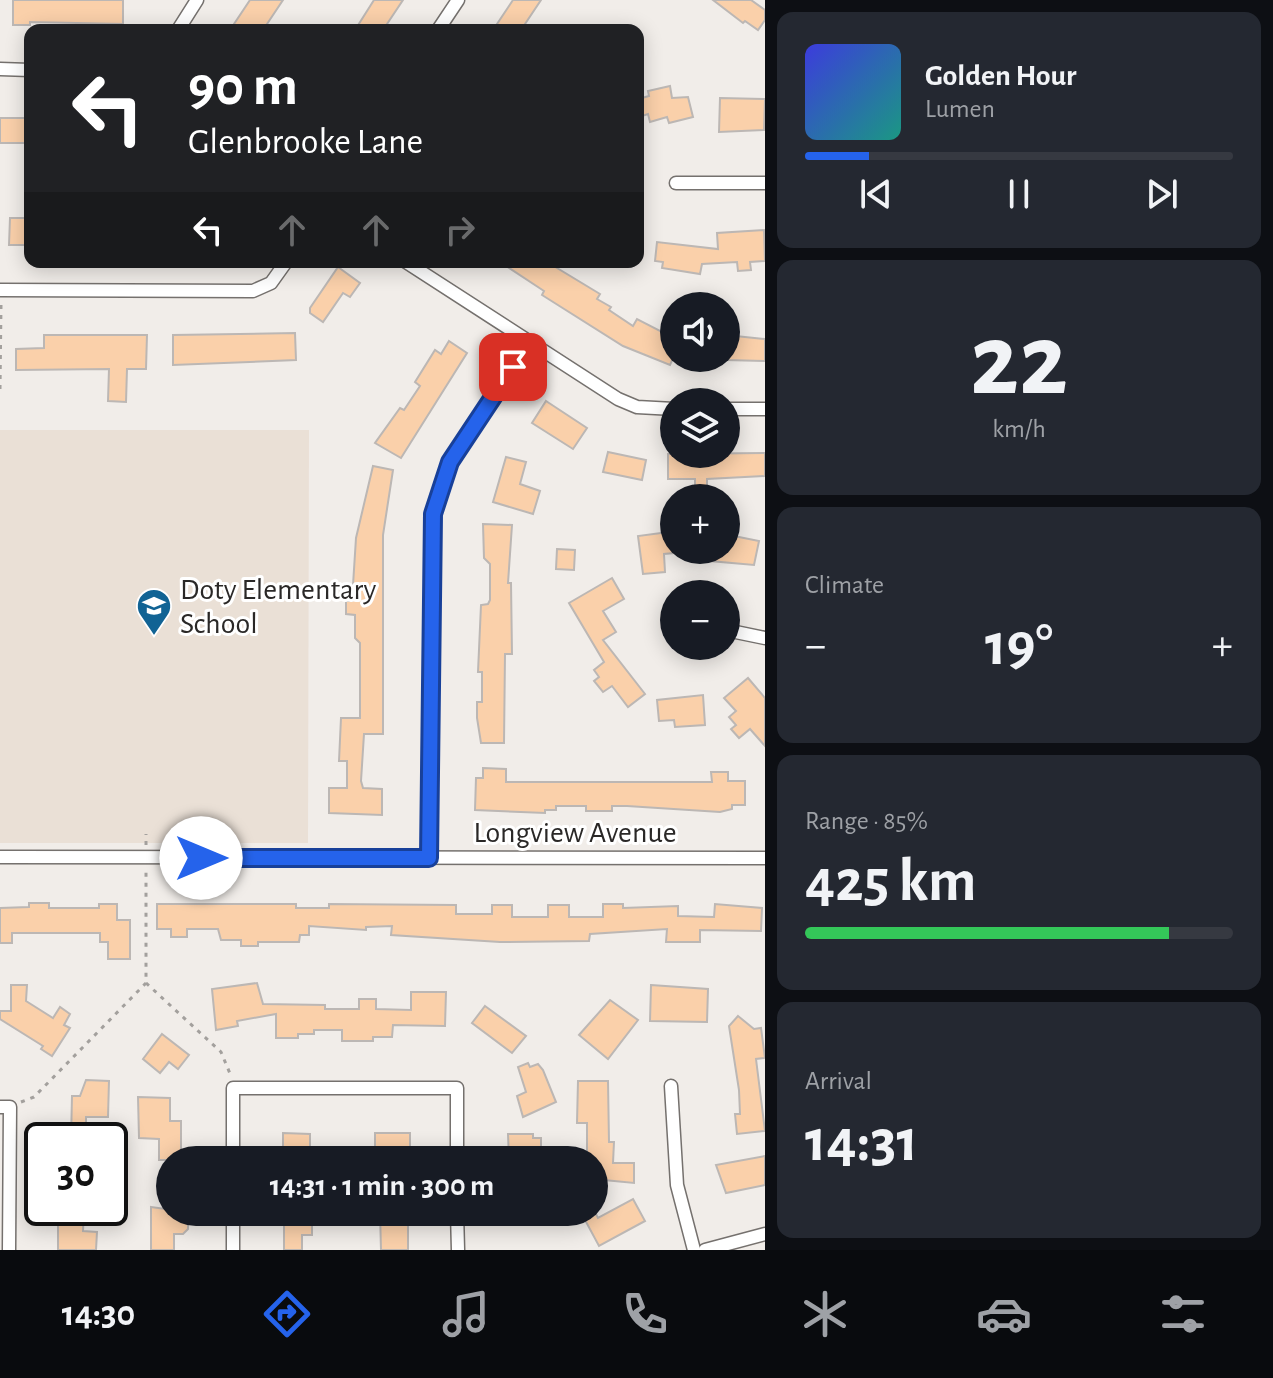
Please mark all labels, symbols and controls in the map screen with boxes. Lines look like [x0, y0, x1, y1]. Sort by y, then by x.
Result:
icon: left [56, 56, 160, 160]
text: 90 m [188, 59, 298, 115]
text: Golden Hour [925, 61, 1077, 91]
text: Lumen [925, 96, 995, 122]
text: Glenbrooke Lane [188, 124, 423, 160]
icon: previous [854, 172, 898, 216]
icon: pause [997, 172, 1041, 216]
icon: next [1140, 172, 1184, 216]
icon: left [186, 208, 230, 252]
icon: ahead [270, 208, 314, 252]
icon: ahead [354, 208, 398, 252]
icon: right [438, 208, 482, 252]
map controls [660, 292, 740, 660]
button: sound [660, 292, 740, 372]
text: 22 [970, 310, 1068, 414]
pin [479, 333, 547, 401]
icon: arrive [491, 345, 535, 389]
button: layers [660, 388, 740, 468]
text: km/h [992, 416, 1046, 442]
button: + [660, 484, 740, 564]
text: Climate [805, 572, 884, 598]
place label: Doty Elementary School [180, 575, 377, 639]
button: − [660, 580, 740, 660]
school or university icon: Doty Elementary School [135, 587, 173, 637]
text: 19° [985, 616, 1053, 676]
text: − [805, 624, 826, 668]
text: + [1212, 624, 1233, 668]
text: Range · 85% [805, 808, 928, 834]
position arrow [159, 816, 243, 900]
street label: Longview Avenue [474, 818, 676, 848]
text: 425 km [805, 852, 977, 912]
text: Arrival [805, 1068, 872, 1094]
text: 14:31 [805, 1112, 918, 1172]
speed limit sign: 30 [24, 1122, 128, 1226]
text: 14:31 · 1 min · 300 m [270, 1171, 494, 1201]
icon: directions [259, 1286, 315, 1342]
icon: music [438, 1286, 494, 1342]
icon: phone [617, 1286, 673, 1342]
icon: climate [797, 1286, 853, 1342]
icon: car [976, 1286, 1032, 1342]
icon: filters [1155, 1286, 1211, 1342]
text: 14:30 [62, 1296, 135, 1332]

